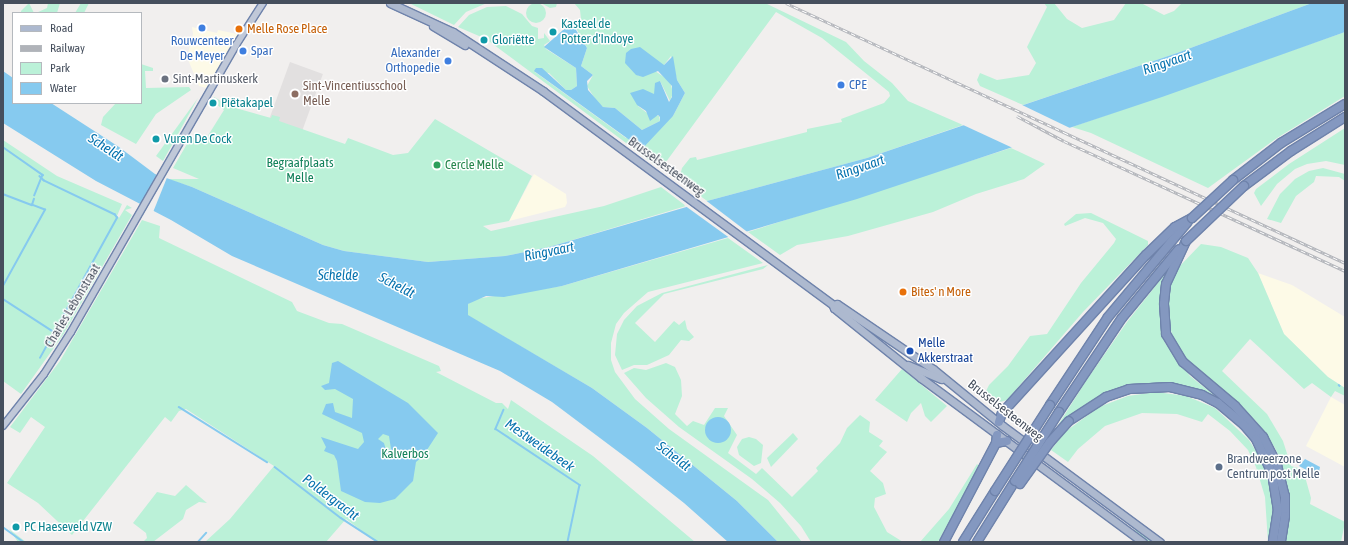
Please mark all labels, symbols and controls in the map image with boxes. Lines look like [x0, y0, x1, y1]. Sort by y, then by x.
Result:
legend [12, 12, 142, 104]
place label: Kasteel de Potter d'Indoye [561, 17, 633, 48]
text: Road [50, 21, 73, 35]
place label: Melle Rose Place [247, 21, 328, 37]
marker: Rouwcenteer De Meyer [197, 23, 207, 33]
marker: Melle Rose Place [234, 24, 244, 34]
marker: Kasteel de Potter d'Indoye [548, 27, 558, 37]
place label: Gloriëtte [492, 32, 534, 48]
place label: Rouwcenteer De Meyer [171, 34, 233, 65]
marker: Gloriëtte [479, 35, 489, 45]
text: Railway [50, 41, 85, 55]
place label: Spar [251, 43, 273, 59]
marker: Spar [238, 46, 248, 56]
place label: Alexander Orthopedie [385, 46, 440, 77]
water label: Ringvaart [1140, 46, 1194, 78]
marker: Alexander Orthopedie [443, 56, 453, 66]
text: Park [50, 61, 70, 75]
place label: Sint-Martinuskerk [173, 71, 258, 87]
marker: Sint-Martinuskerk [160, 74, 170, 84]
place label: CPE [849, 77, 867, 93]
place label: Sint-Vincentiusschool Melle [303, 79, 406, 110]
marker: CPE [836, 80, 846, 90]
text: Water [50, 81, 76, 95]
marker: Sint-Vincentiusschool Melle [290, 89, 300, 99]
place label: Piëtakapel [221, 95, 273, 111]
marker: Piëtakapel [208, 98, 218, 108]
water label: Scheldt [85, 130, 127, 164]
place label: Vuren De Cock [164, 131, 232, 147]
marker: Vuren De Cock [151, 134, 161, 144]
street label: Brusselsesteenweg [625, 134, 707, 200]
water label: Ringvaart [833, 151, 887, 183]
park label: Begraafplaats Melle [267, 156, 333, 187]
place label: Cercle Melle [445, 157, 504, 173]
marker: Cercle Melle [432, 160, 442, 170]
water label: Ringvaart [523, 238, 575, 264]
street label: Charles Lebonstraat [42, 261, 104, 351]
water label: Schelde [318, 267, 358, 283]
water label: Scheldt [376, 269, 418, 301]
place label: Bites' n More [911, 284, 971, 300]
marker: Bites' n More [898, 287, 908, 297]
place label: Melle Akkerstraat [918, 336, 973, 367]
marker: Melle Akkerstraat [905, 346, 915, 356]
street label: Brusselsesteenweg [964, 377, 1046, 445]
water label: Mestweidebeek [502, 415, 578, 475]
water label: Scheldt [654, 438, 694, 474]
park label: Kalverbos [381, 446, 429, 462]
place label: Brandweerzone Centrum post Melle [1227, 452, 1320, 483]
marker: Brandweerzone Centrum post Melle [1214, 462, 1224, 472]
water label: Poldergracht [299, 470, 363, 524]
place label: PC Haeseveld VZW [24, 519, 112, 535]
marker: PC Haeseveld VZW [11, 522, 21, 532]

